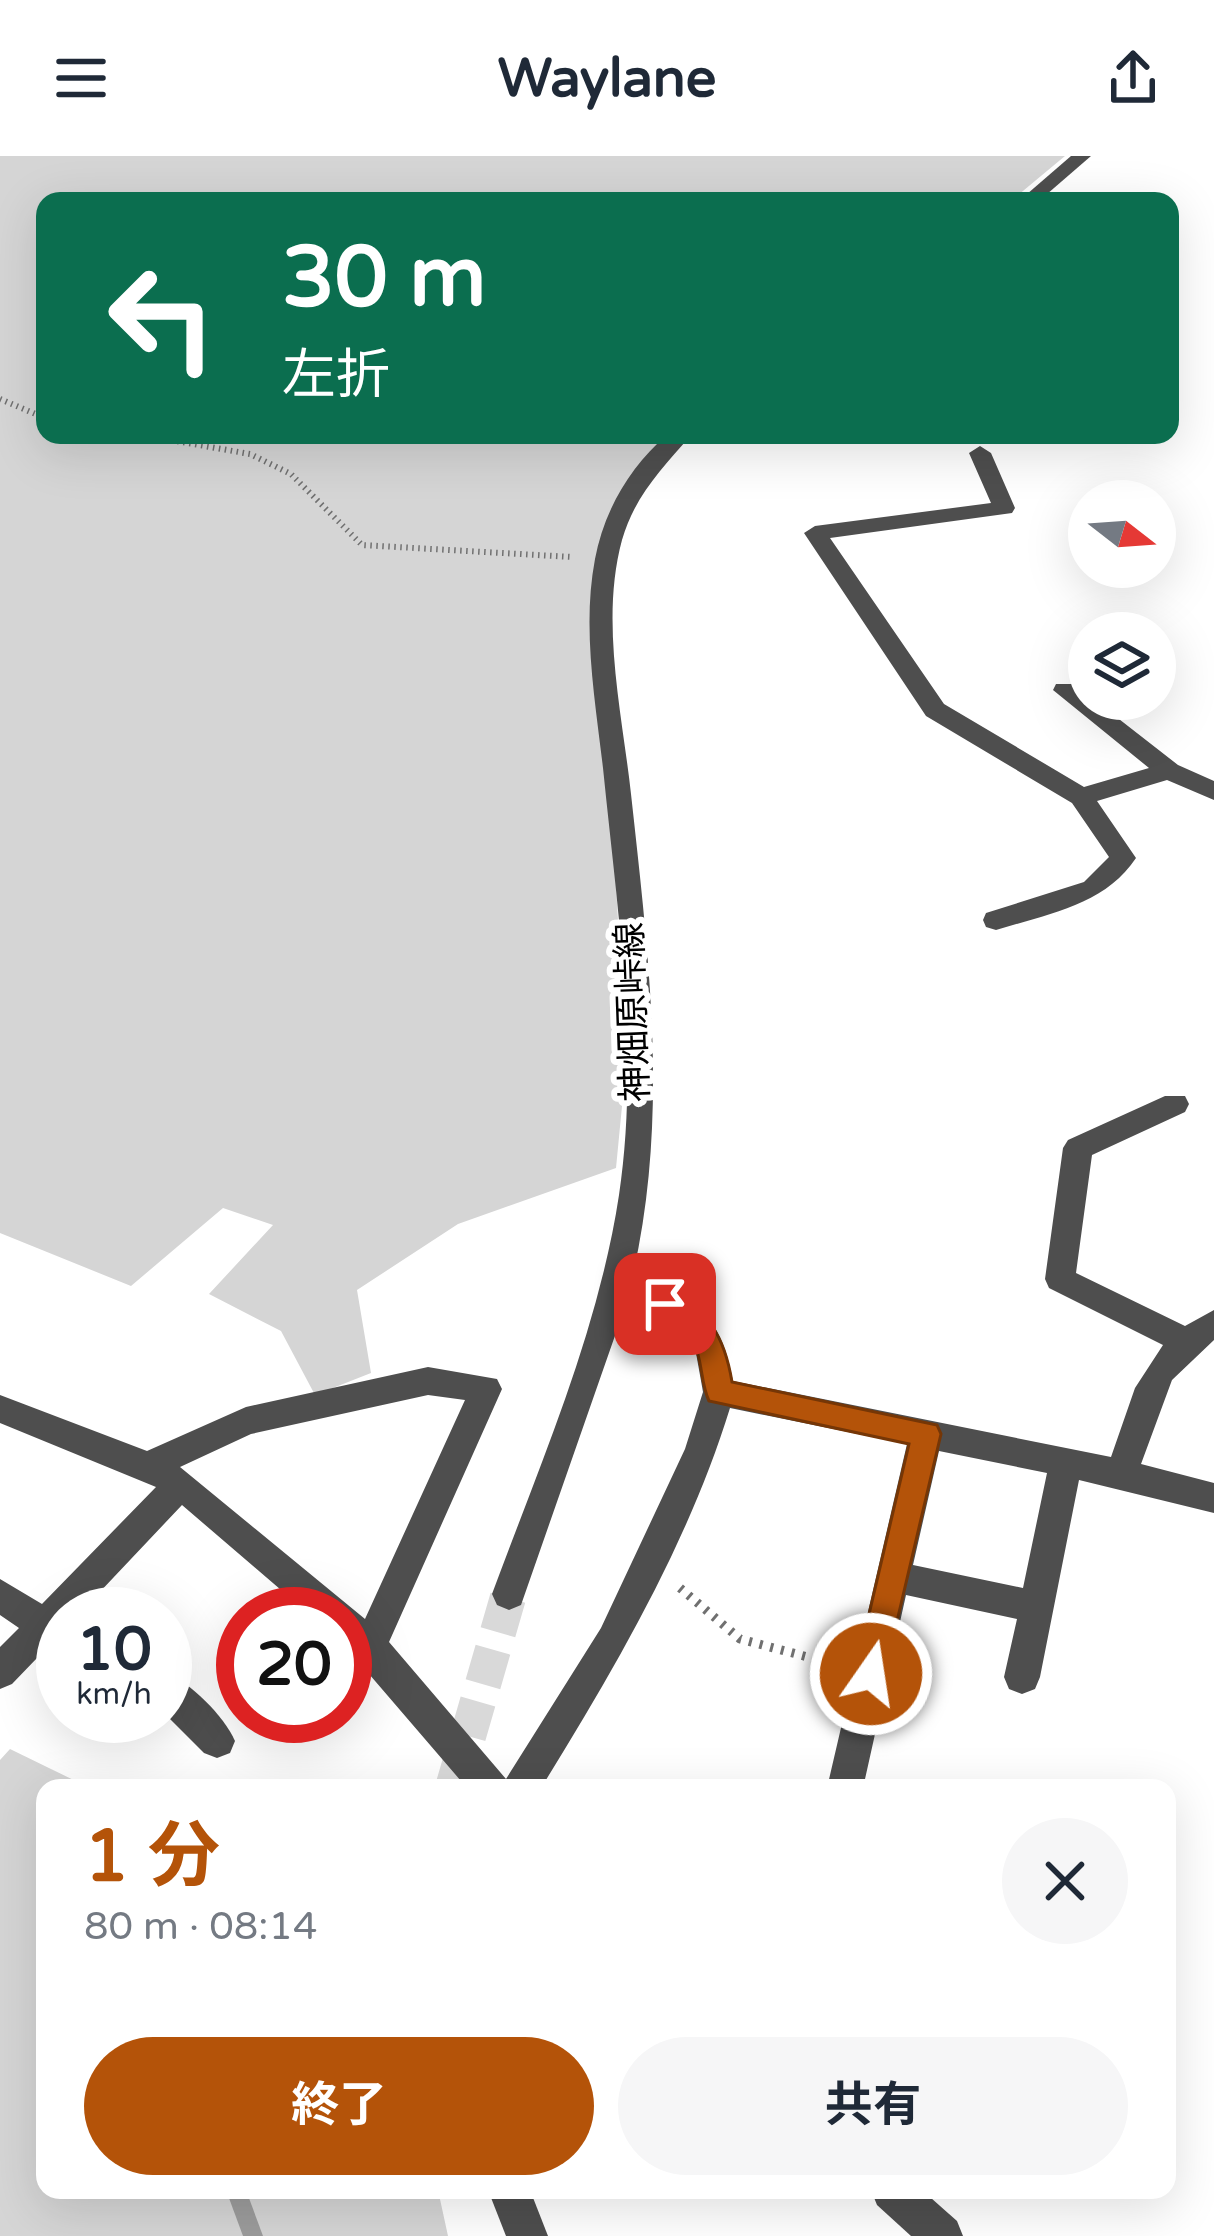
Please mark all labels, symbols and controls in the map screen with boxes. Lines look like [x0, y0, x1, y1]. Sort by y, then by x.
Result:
icon: menu [48, 45, 114, 111]
icon: share [1100, 45, 1166, 111]
text: Waylane [498, 46, 716, 111]
text: 30 m [282, 228, 486, 329]
icon: left [84, 240, 240, 396]
text: 左折 [282, 343, 390, 408]
north arrow [1068, 480, 1176, 588]
map controls [1068, 480, 1176, 720]
button: layers [1068, 612, 1176, 720]
street label: 神畑原峠線 [608, 921, 658, 1103]
pin [614, 1253, 716, 1355]
icon: arrive [632, 1271, 698, 1337]
speed limit sign: 20 [216, 1587, 372, 1743]
position arrow [808, 1611, 934, 1737]
text: 10 [76, 1614, 152, 1686]
text: km/h [76, 1676, 152, 1713]
text: 1 分 [84, 1814, 220, 1901]
button: close [1002, 1818, 1128, 1944]
text: 80 m · 08:14 [84, 1903, 317, 1950]
button: 終了 [84, 2037, 594, 2175]
button: 共有 [618, 2037, 1128, 2175]

